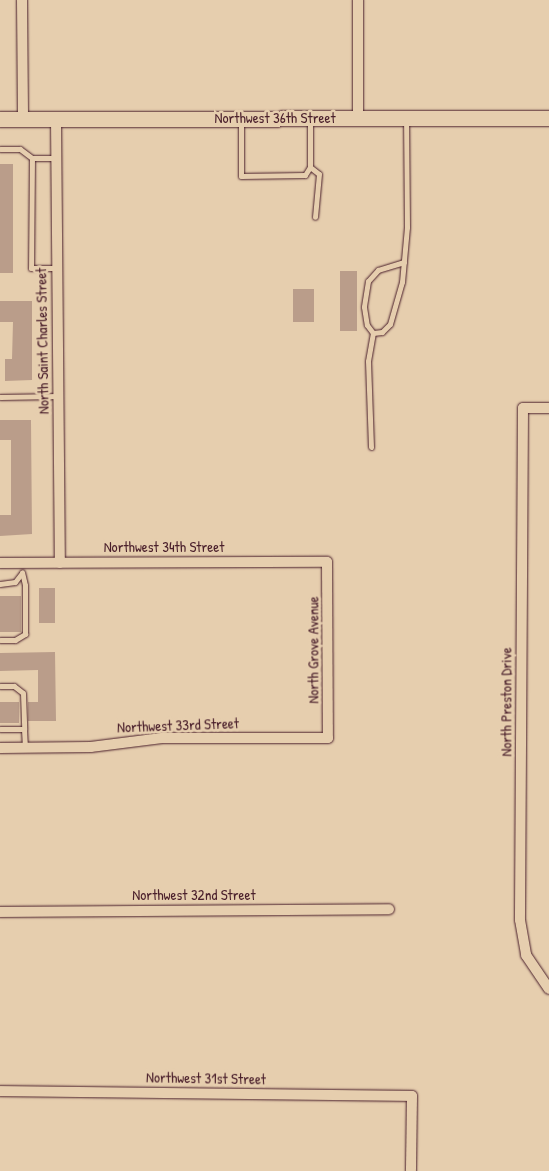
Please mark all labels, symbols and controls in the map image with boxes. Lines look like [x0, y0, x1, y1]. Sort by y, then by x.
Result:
street label: Northwest 36th Street [214, 109, 336, 127]
street label: North Saint Charles Street [32, 268, 52, 414]
street label: Northwest 34th Street [104, 538, 224, 556]
street label: North Grove Avenue [304, 596, 322, 704]
street label: North Preston Drive [497, 647, 515, 757]
street label: Northwest 33rd Street [117, 714, 239, 736]
street label: Northwest 32nd Street [132, 886, 256, 904]
street label: Northwest 31st Street [146, 1068, 266, 1088]

